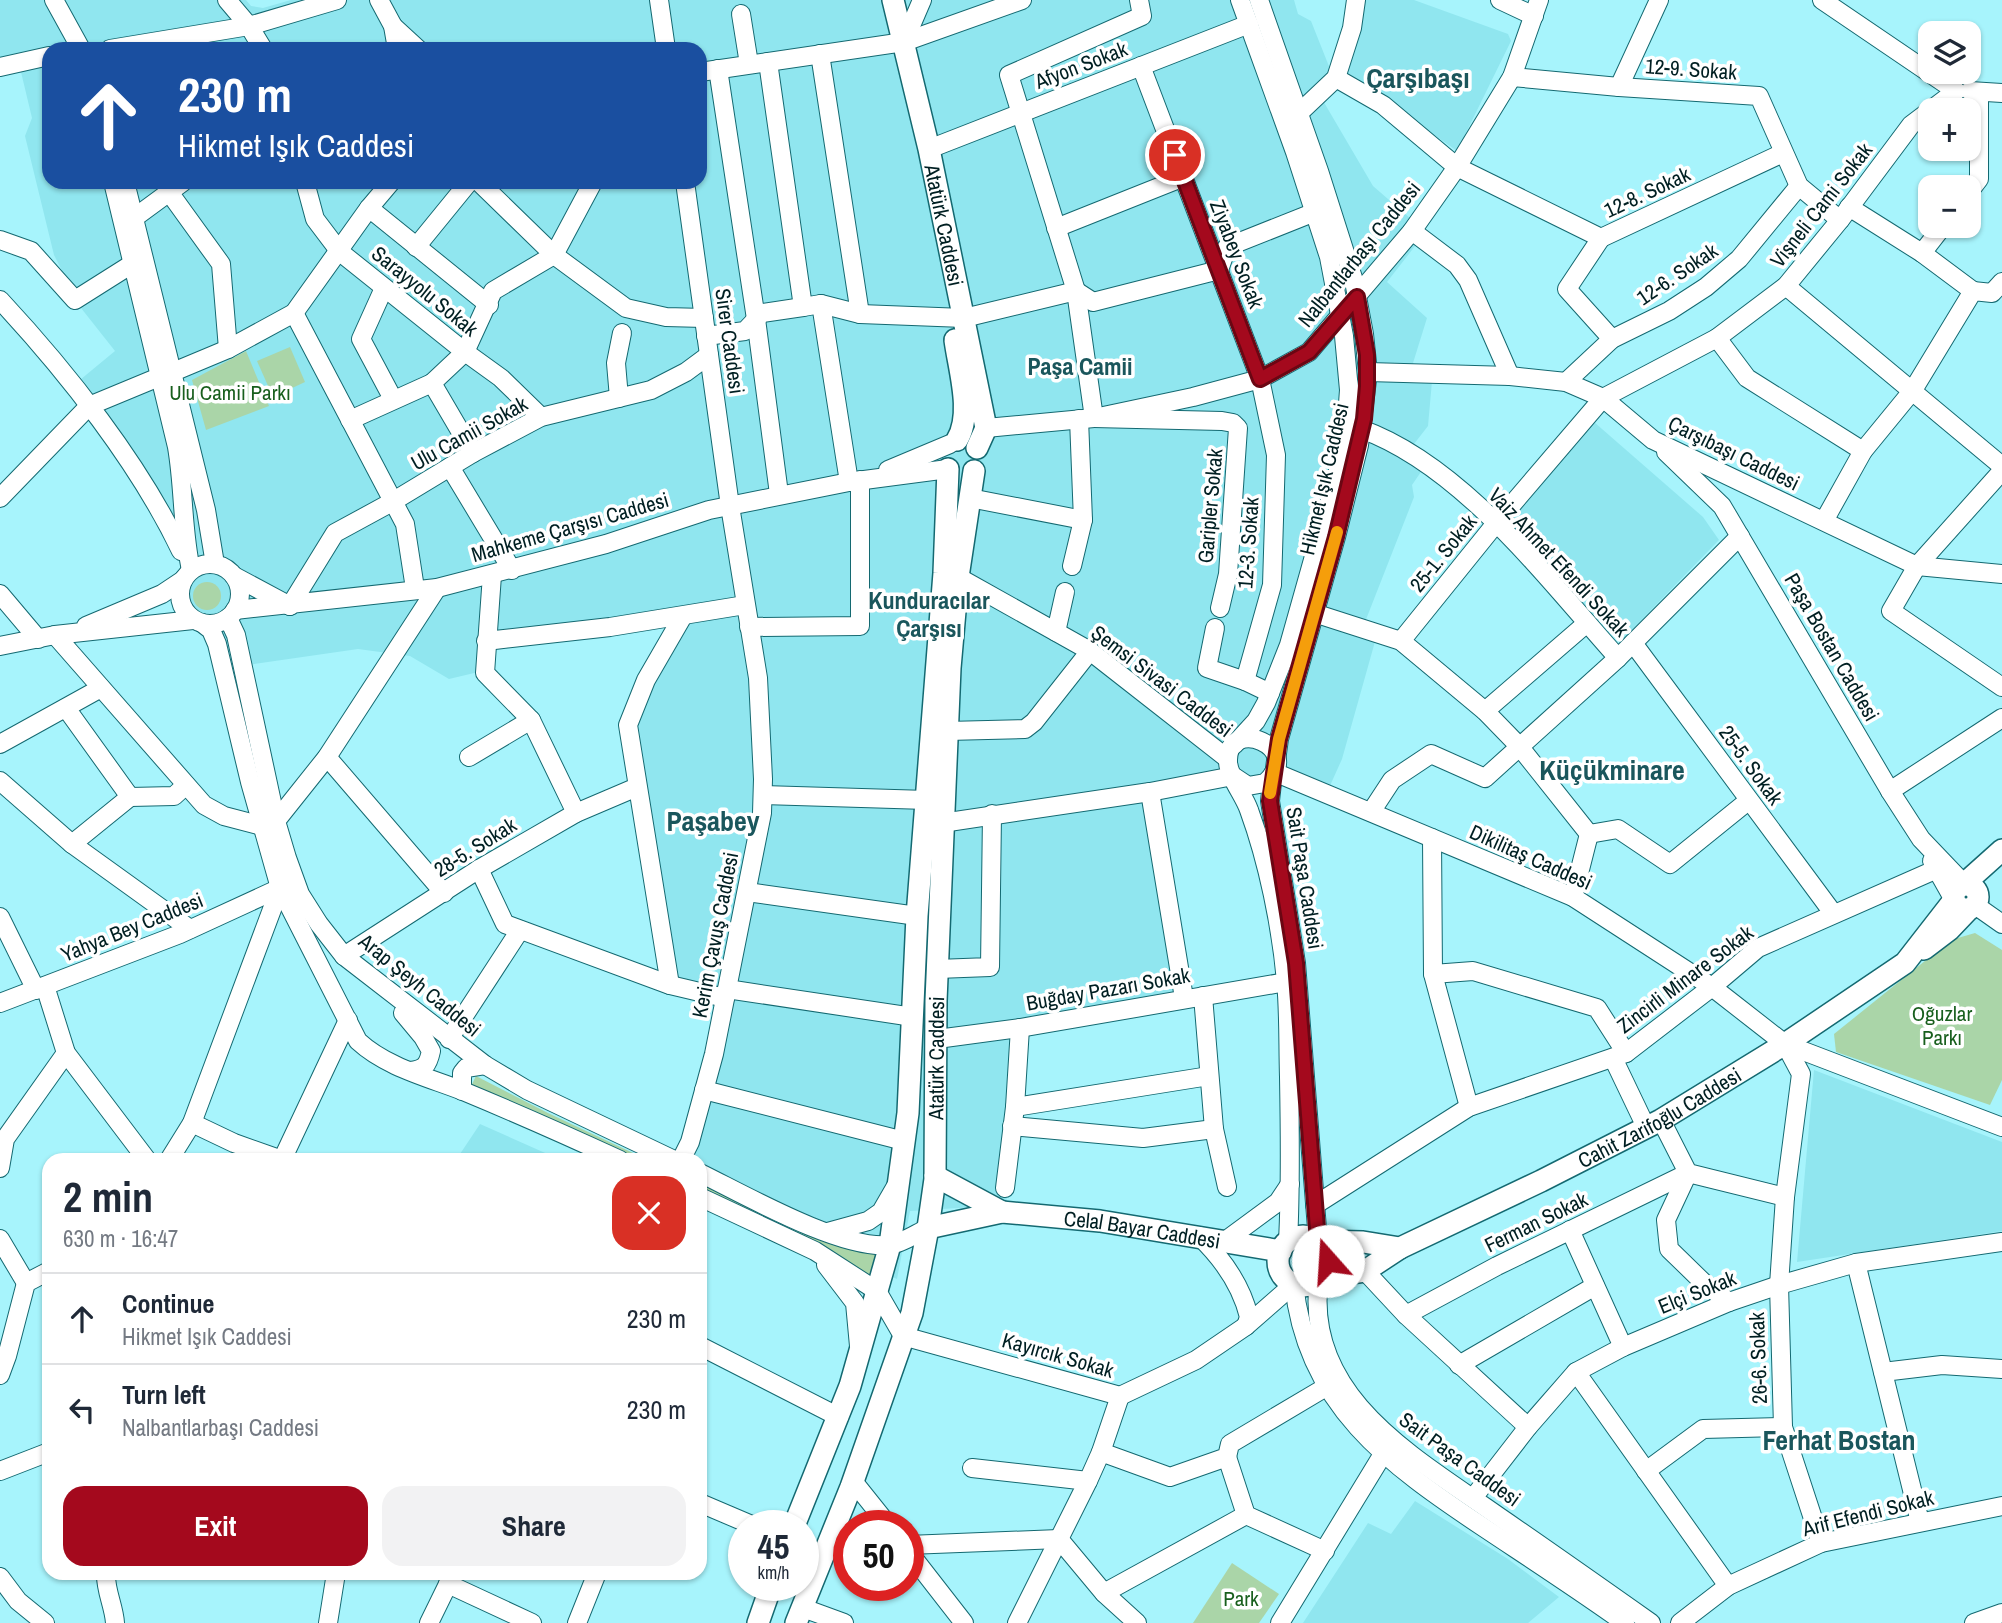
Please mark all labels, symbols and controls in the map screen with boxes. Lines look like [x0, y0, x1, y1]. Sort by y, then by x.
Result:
map controls [1918, 21, 1981, 238]
button: layers [1918, 21, 1981, 84]
street label: Afyon Sokak [1030, 34, 1132, 96]
street label: 12-9. Sokak [1644, 51, 1738, 87]
district label: Çarşıbaşı [1366, 59, 1470, 97]
text: 230 m [178, 61, 292, 127]
icon: ahead [63, 70, 154, 161]
button: + [1918, 98, 1981, 161]
text: Hikmet Işık Caddesi [178, 124, 414, 167]
pin [1145, 125, 1205, 185]
icon: arrive [1156, 136, 1194, 174]
street label: Vişneli Cami Sokak [1763, 136, 1879, 273]
street label: 12-8. Sokak [1599, 159, 1695, 225]
street label: Atatürk Caddesi [918, 161, 971, 289]
street label: Nalbantlarbaşı Caddesi [1291, 175, 1427, 333]
button: − [1918, 175, 1981, 238]
street label: Ziyabey Sokak [1203, 196, 1271, 313]
street label: 12-6. Sokak [1631, 236, 1724, 312]
street label: Sarayyolu Sokak [366, 239, 485, 343]
street label: Sirer Caddesi [708, 286, 752, 396]
district label: Paşa Camii [1027, 350, 1133, 382]
park label: Ulu Camii Parkı [169, 378, 291, 407]
street label: Ulu Camii Sokak [405, 389, 533, 477]
street label: Hikmet Işık Caddesi [1292, 400, 1356, 558]
street label: Çarşıbaşı Caddesi [1664, 409, 1804, 497]
street label: Garipler Sokak [1191, 447, 1229, 564]
street label: Vaiz Ahmet Efendi Sokak [1482, 481, 1636, 643]
street label: Mahkeme Çarşısı Caddesi [468, 485, 672, 569]
street label: 12-3. Sokak [1230, 496, 1266, 590]
street label: 25-1. Sokak [1403, 508, 1483, 598]
street label: Paşa Bostan Caddesi [1778, 568, 1886, 726]
district label: Kunduracılar Çarşısı [868, 584, 990, 644]
street label: Şemsi Sivasi Caddesi [1085, 618, 1239, 744]
street label: 25-5. Sokak [1712, 719, 1790, 811]
district label: Küçükminare [1539, 751, 1685, 789]
district label: Paşabey [666, 802, 760, 840]
street label: Sait Paşa Caddesi [1279, 805, 1331, 951]
street label: 28-5. Sokak [428, 810, 522, 884]
street label: Dikilitaş Caddesi [1465, 817, 1597, 897]
street label: Kerim Çavuş Caddesi [685, 850, 745, 1020]
street label: Yahya Bey Caddesi [57, 885, 207, 969]
street label: Zincirli Minare Sokak [1611, 918, 1759, 1040]
street label: Arap Şeyh Caddesi [352, 926, 487, 1043]
street label: Buğday Pazarı Sokak [1024, 960, 1192, 1018]
street label: Atatürk Caddesi [921, 996, 951, 1121]
park label: Oğuzlar Parkı [1912, 999, 1972, 1052]
street label: Cahit Zarifoğlu Caddesi [1573, 1060, 1746, 1174]
text: 2 min [63, 1169, 153, 1225]
button: close [612, 1176, 686, 1250]
street label: Ferman Sokak [1480, 1184, 1593, 1259]
street label: Celal Bayar Caddesi [1063, 1203, 1223, 1255]
text: 630 m · 16:47 [63, 1223, 178, 1254]
position arrow [1291, 1224, 1365, 1298]
street label: Elçi Sokak [1654, 1263, 1741, 1321]
text: Continue [122, 1286, 214, 1321]
icon: ahead [63, 1300, 101, 1338]
text: 230 m [627, 1301, 686, 1336]
street label: 26-6. Sokak [1742, 1311, 1774, 1404]
text: Hikmet Işık Caddesi [122, 1321, 292, 1352]
street label: Kayırcık Sokak [999, 1325, 1118, 1385]
text: Turn left [122, 1377, 206, 1412]
icon: left [63, 1391, 101, 1429]
text: 230 m [627, 1392, 686, 1427]
street label: Sait Paşa Caddesi [1393, 1405, 1527, 1513]
text: Nalbantlarbaşı Caddesi [122, 1412, 319, 1443]
district label: Ferhat Bostan [1762, 1421, 1916, 1459]
street label: Arif Efendi Sokak [1798, 1483, 1937, 1544]
button: Exit [63, 1486, 368, 1566]
button: Share [382, 1486, 686, 1566]
speed limit sign: 50 [833, 1510, 924, 1601]
text: 45 [758, 1523, 789, 1570]
text: km/h [758, 1560, 790, 1585]
park label: Park [1223, 1584, 1259, 1613]

